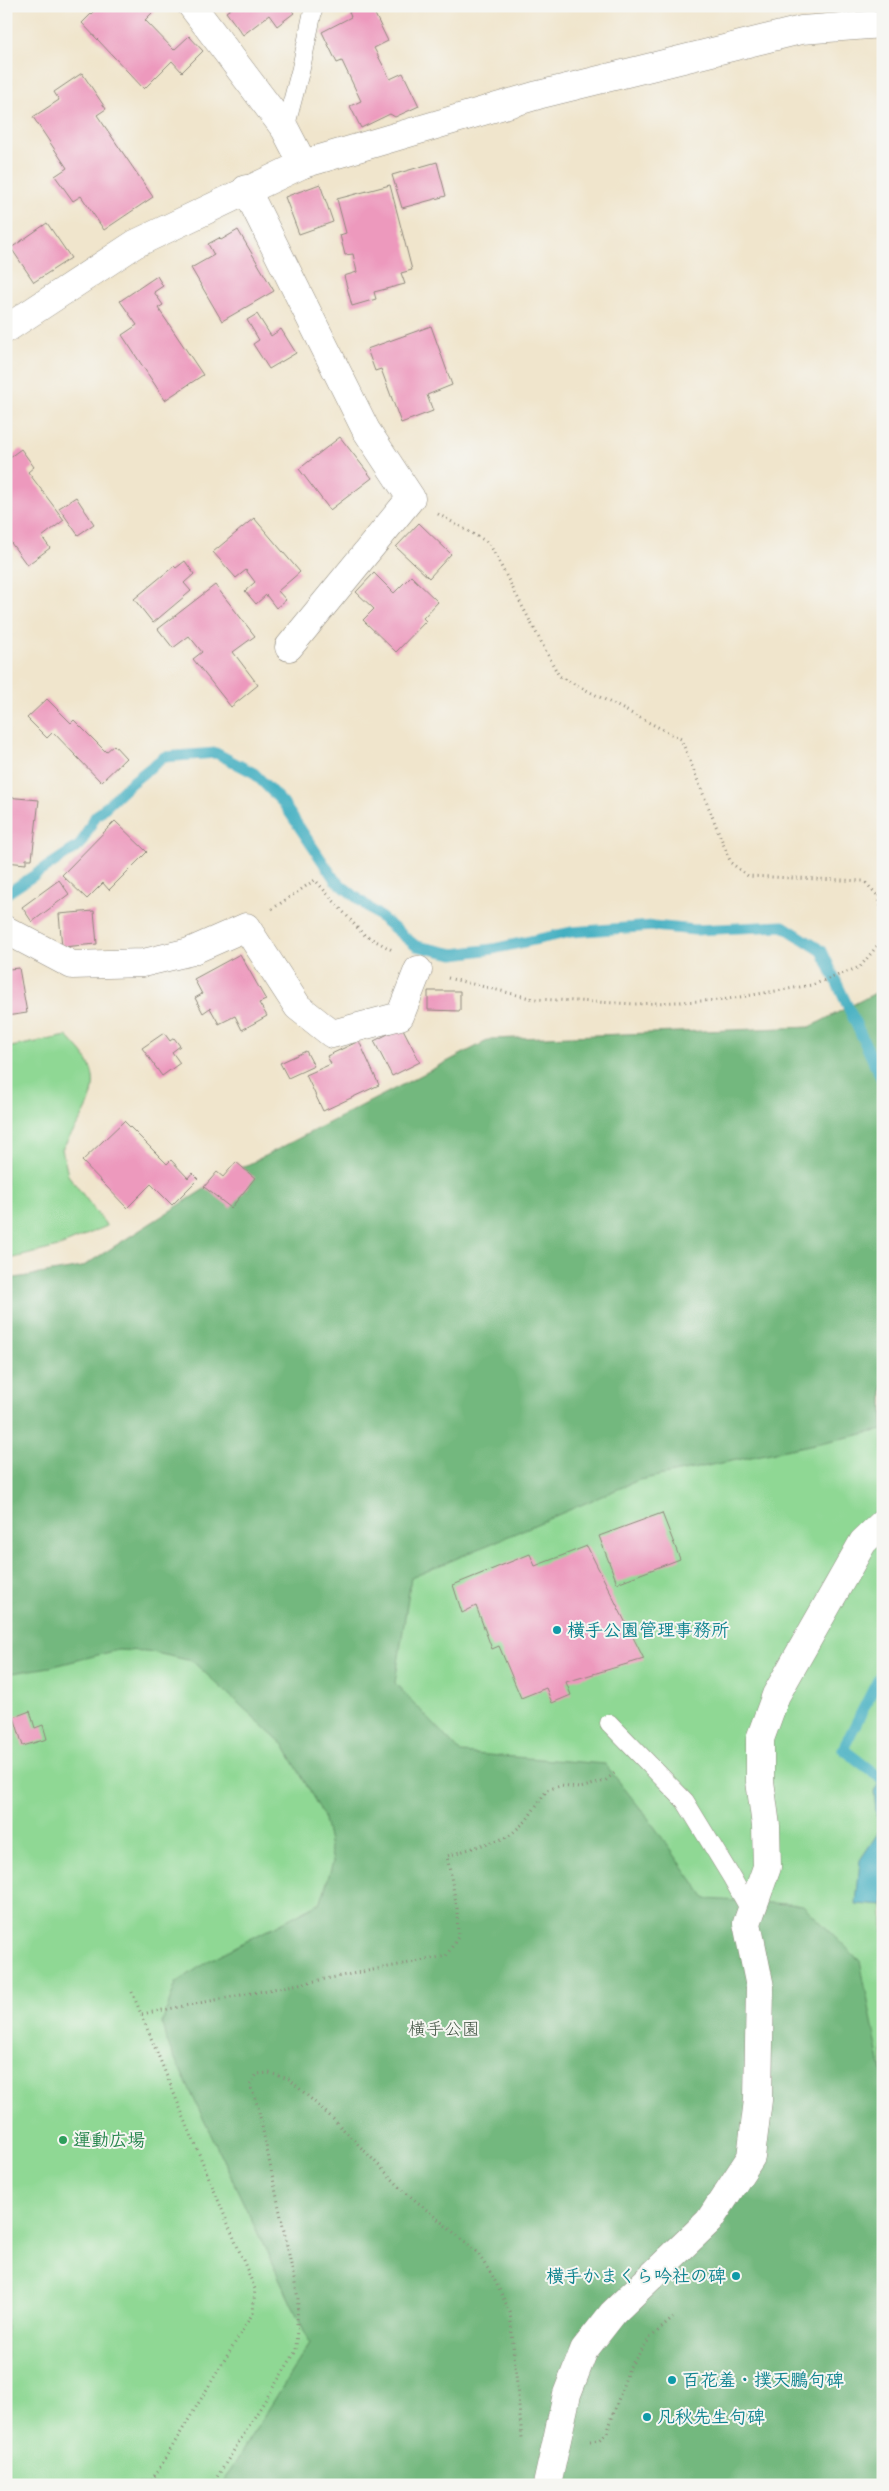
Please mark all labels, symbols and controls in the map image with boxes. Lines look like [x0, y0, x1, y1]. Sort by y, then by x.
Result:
place label: 横手公園管理事務所 [567, 1621, 729, 1643]
marker: 横手公園管理事務所 [551, 1624, 563, 1636]
park label: 横手公園 [408, 2020, 480, 2042]
place label: 運動広場 [73, 2131, 145, 2153]
marker: 運動広場 [57, 2134, 69, 2146]
place label: 横手かまくら吟社の碑 [546, 2267, 726, 2289]
marker: 横手かまくら吟社の碑 [730, 2270, 742, 2282]
place label: 百花羞・撲天鵬句碑 [682, 2371, 844, 2393]
marker: 百花羞・撲天鵬句碑 [666, 2374, 678, 2386]
place label: 凡秋先生句碑 [657, 2408, 765, 2430]
marker: 凡秋先生句碑 [641, 2411, 653, 2423]

